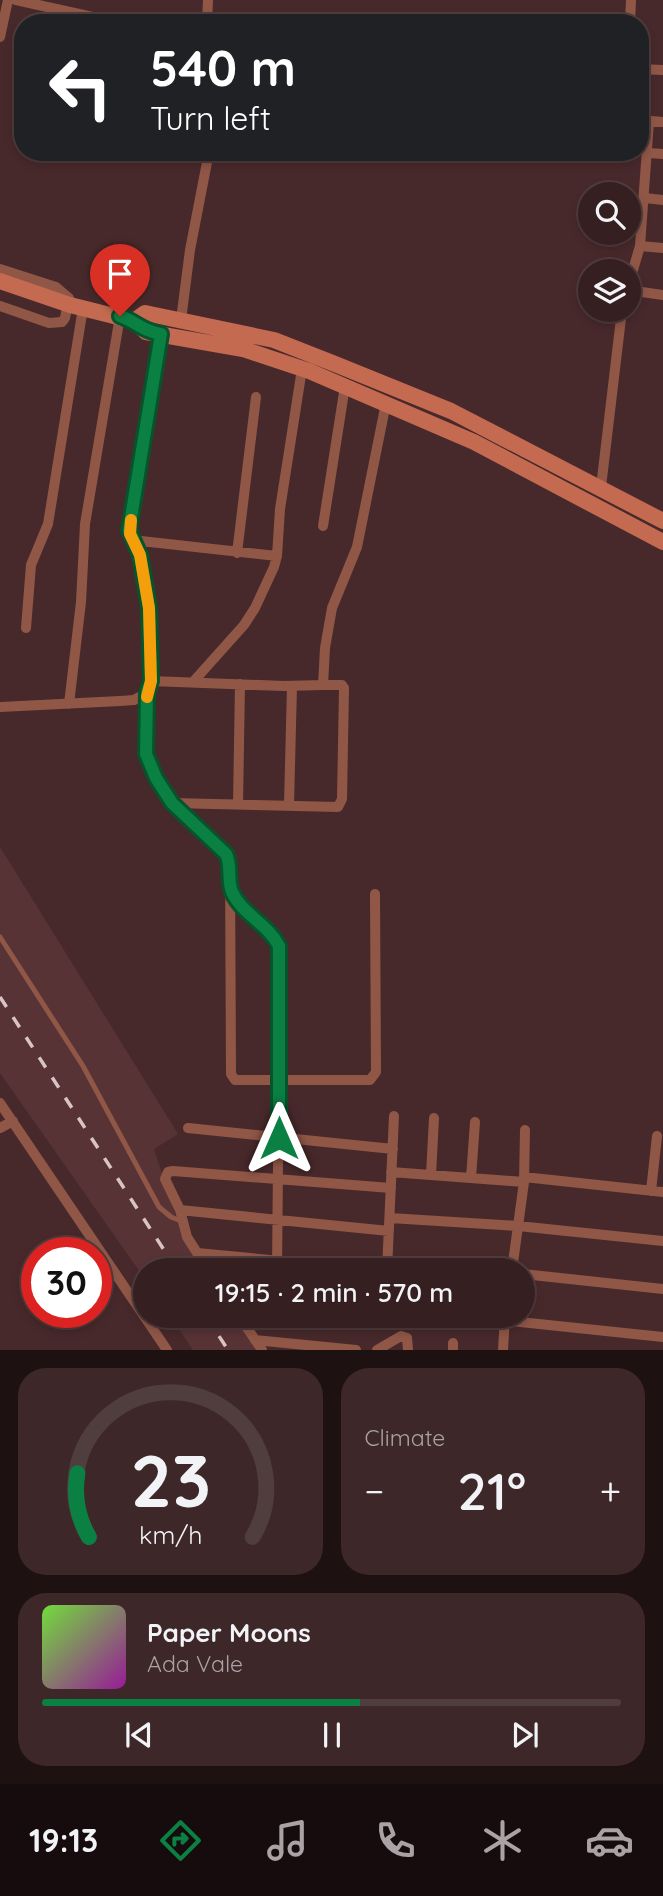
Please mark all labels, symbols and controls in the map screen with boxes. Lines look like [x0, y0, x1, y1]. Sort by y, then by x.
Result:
text: 540 m [150, 37, 296, 98]
icon: left [35, 42, 126, 133]
text: Turn left [150, 98, 271, 138]
map controls [578, 182, 641, 322]
button: search [578, 182, 641, 245]
pin [90, 244, 150, 316]
icon: arrive [101, 255, 139, 293]
button: layers [578, 259, 641, 322]
position arrow [242, 1101, 316, 1175]
speed limit sign: 30 [21, 1237, 112, 1328]
text: 19:15 · 2 min · 570 m [215, 1276, 453, 1309]
text: Climate [365, 1423, 445, 1452]
text: 23 [130, 1435, 211, 1526]
text: 21° [458, 1458, 526, 1523]
text: − [365, 1467, 384, 1515]
text: + [600, 1467, 621, 1515]
text: km/h [139, 1519, 202, 1550]
text: Paper Moons [147, 1616, 311, 1649]
text: Ada Vale [147, 1649, 243, 1678]
icon: previous [120, 1716, 158, 1754]
icon: pause [313, 1716, 351, 1754]
icon: next [506, 1716, 544, 1754]
icon: directions [156, 1816, 205, 1865]
icon: music [263, 1816, 312, 1865]
icon: phone [371, 1816, 420, 1865]
icon: climate [478, 1816, 527, 1865]
icon: car [585, 1816, 634, 1865]
text: 19:13 [29, 1820, 98, 1860]

